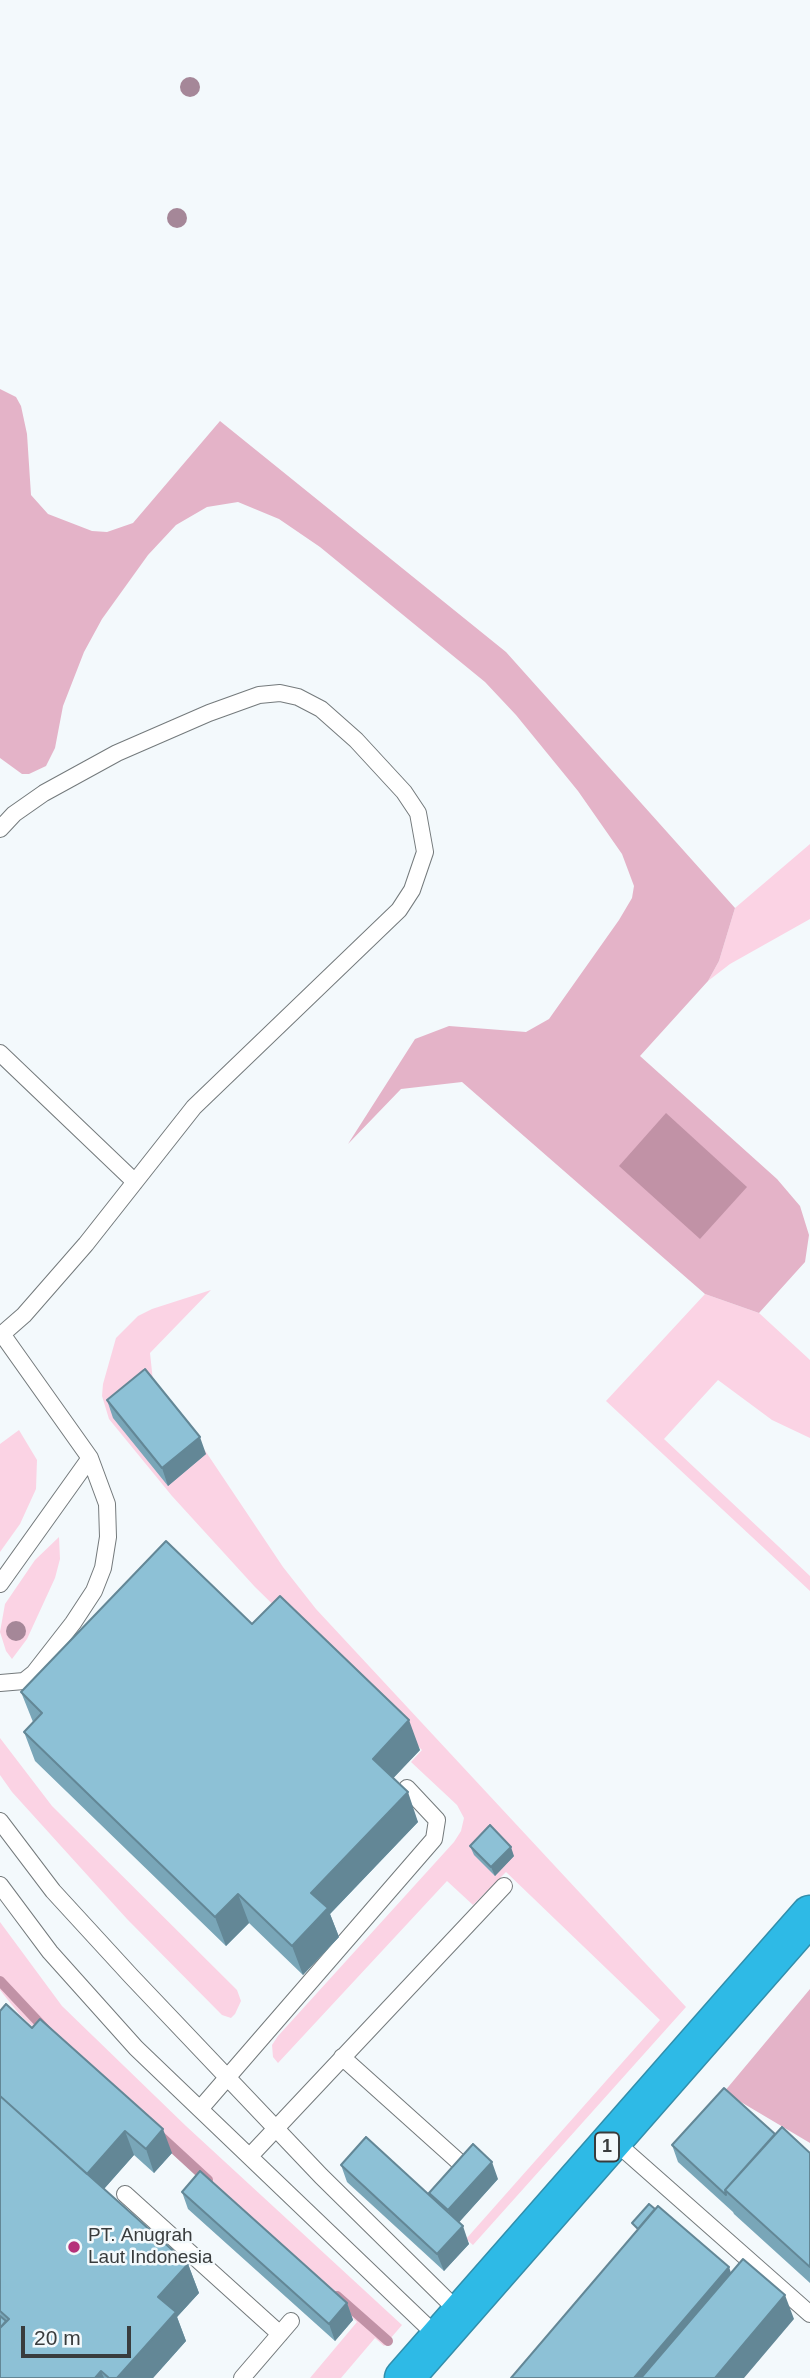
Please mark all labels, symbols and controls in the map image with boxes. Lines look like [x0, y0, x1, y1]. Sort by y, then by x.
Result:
road number: 1 [595, 2132, 619, 2162]
place label: PT. Anugrah Laut Indonesia [88, 2225, 213, 2269]
marker: PT. Anugrah Laut Indonesia [66, 2239, 82, 2255]
scale bar [24, 2312, 135, 2356]
text: 20 m [34, 2326, 81, 2349]

